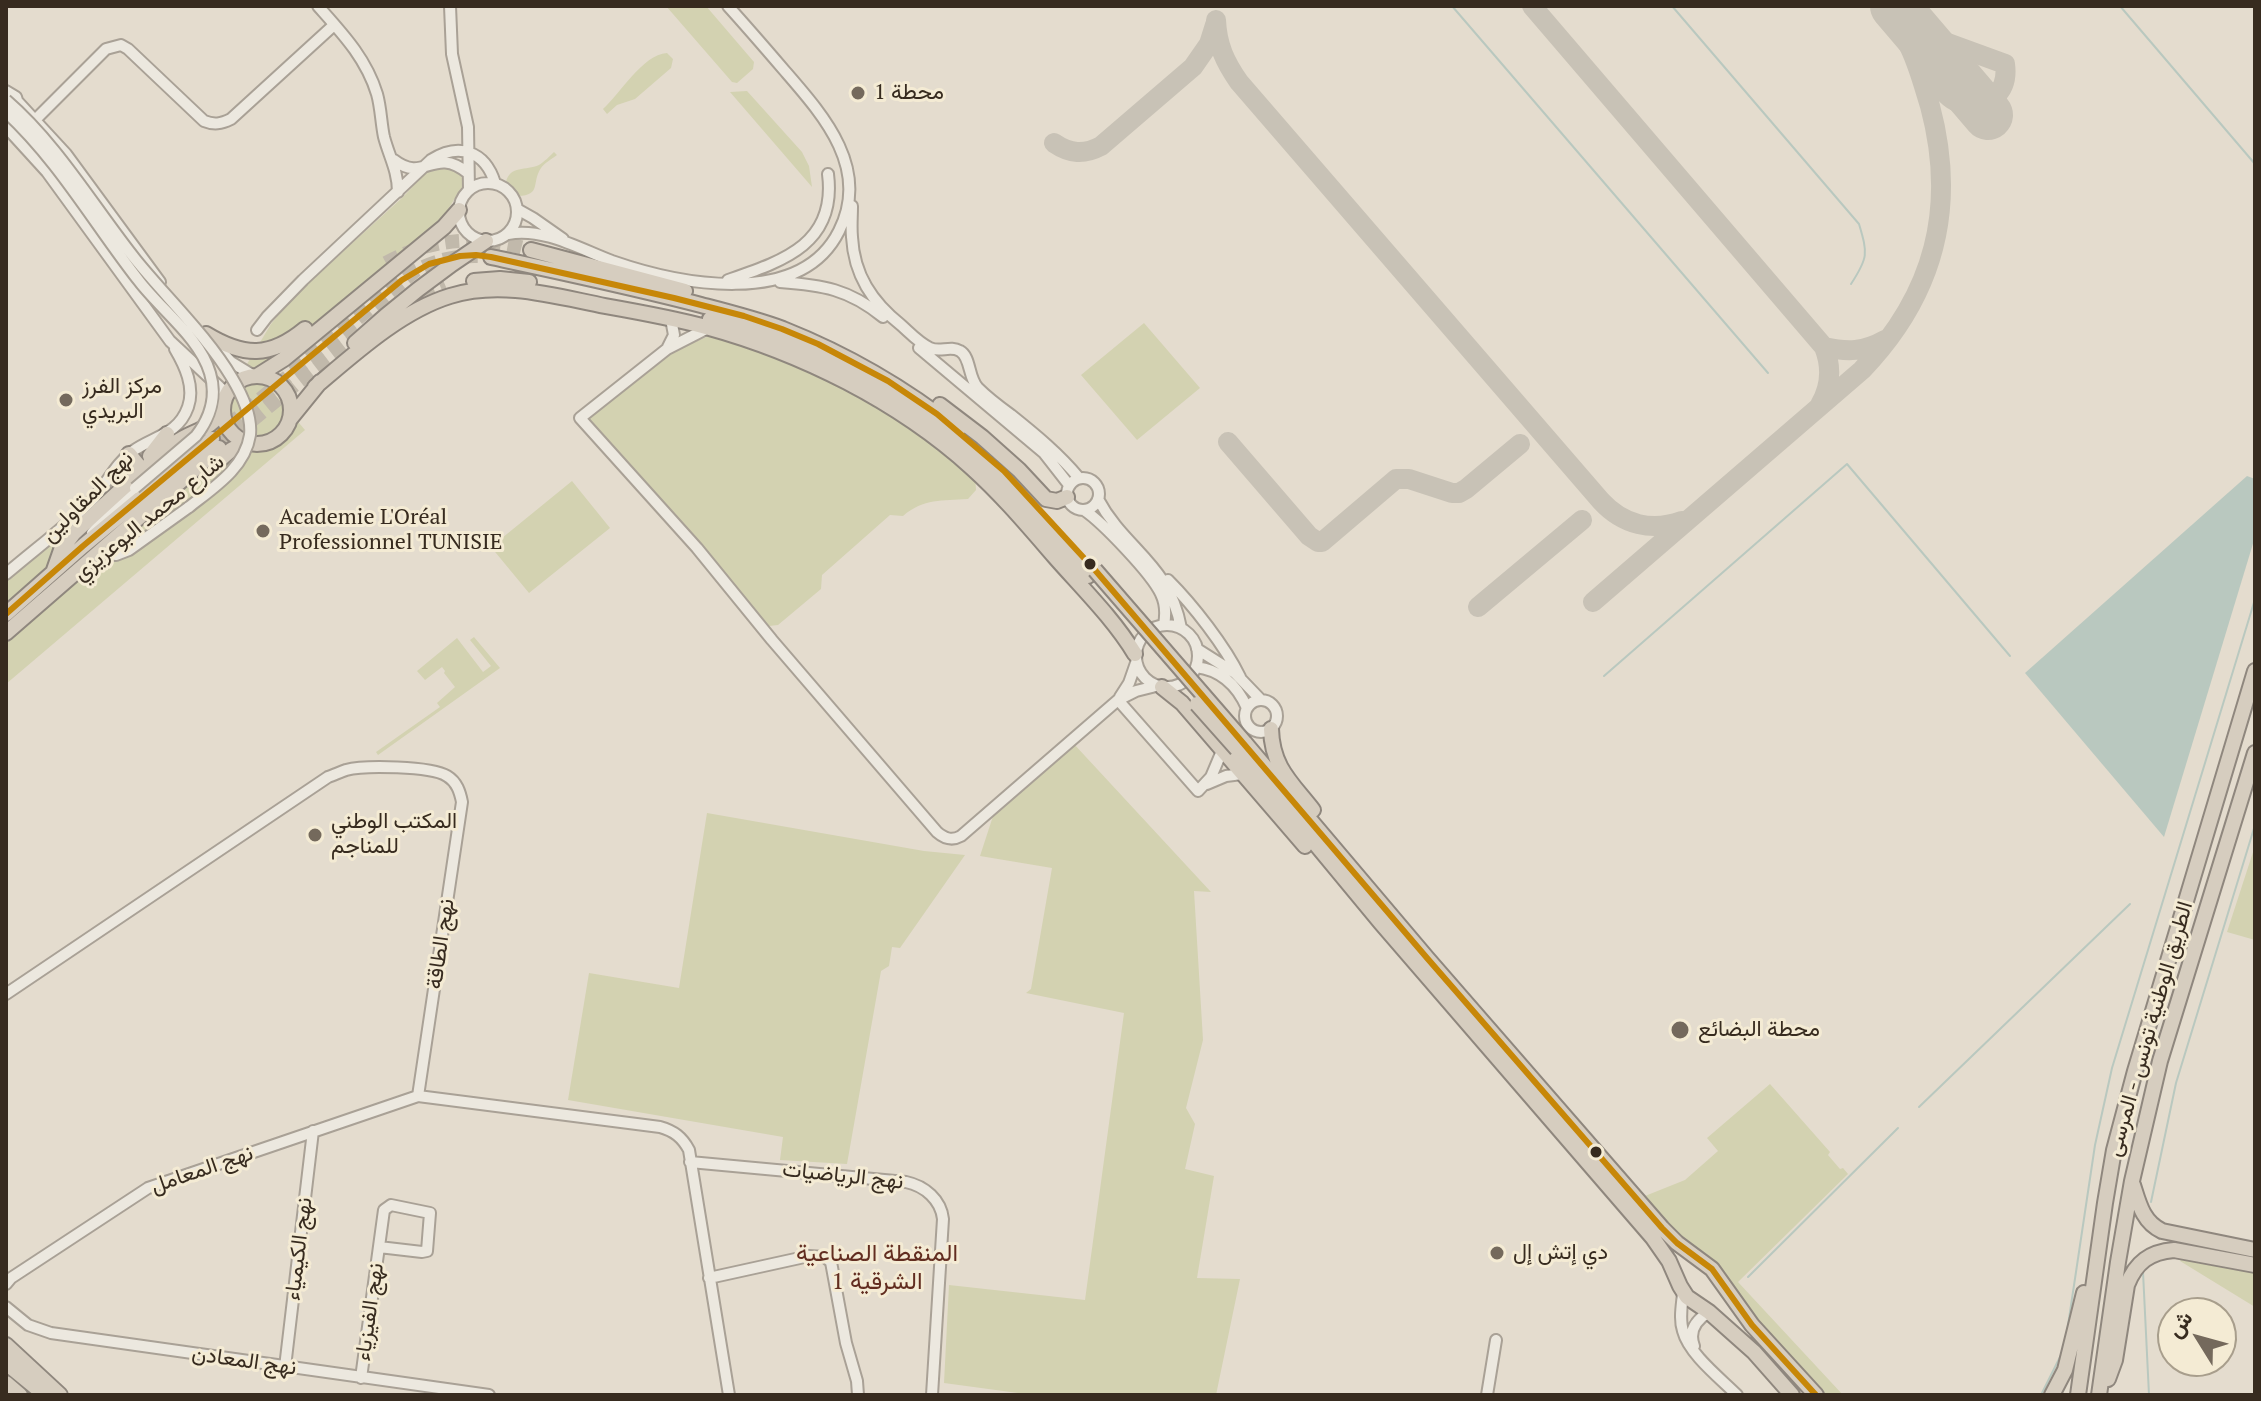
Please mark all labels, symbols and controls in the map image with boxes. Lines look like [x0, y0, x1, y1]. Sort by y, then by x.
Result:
place label: محطة 1 [874, 80, 944, 106]
marker: محطة 1 [849, 84, 867, 102]
place label: مركز الفرز البريدي [82, 374, 162, 426]
marker: مركز الفرز البريدي [57, 391, 75, 409]
street label: نهج المقاولين [37, 446, 139, 548]
street label: شارع محمد البوعزيزي [68, 449, 230, 587]
place label: Academie L'Oréal Professionnel TUNISIE [279, 505, 502, 556]
marker: Academie L'Oréal Professionnel TUNISIE [254, 522, 272, 540]
unlabelled marker [1082, 556, 1098, 572]
place label: المكتب الوطني للمناجم [331, 809, 457, 860]
marker: المكتب الوطني للمناجم [306, 826, 324, 844]
street label: نهج الطاقة [422, 897, 460, 991]
street label: الطريق الوطنية تونس - المرسى [2101, 898, 2199, 1160]
place label: محطة البضائع [1698, 1017, 1820, 1043]
marker: محطة البضائع [1669, 1019, 1691, 1041]
street label: نهج المعامل [147, 1140, 257, 1200]
unlabelled marker [1588, 1144, 1604, 1160]
street label: نهج الرياضيات [781, 1157, 905, 1195]
street label: نهج الكيمياء [280, 1196, 318, 1302]
district label: المنقطة الصناعية الشرقية 1 [796, 1240, 958, 1296]
place label: دي إتش إل [1513, 1240, 1608, 1266]
marker: دي إتش إل [1488, 1244, 1506, 1262]
street label: نهج الفيزياء [350, 1261, 390, 1363]
north arrow [2157, 1297, 2237, 1377]
text: ش [2159, 1304, 2199, 1343]
street label: نهج المعادن [190, 1341, 298, 1381]

